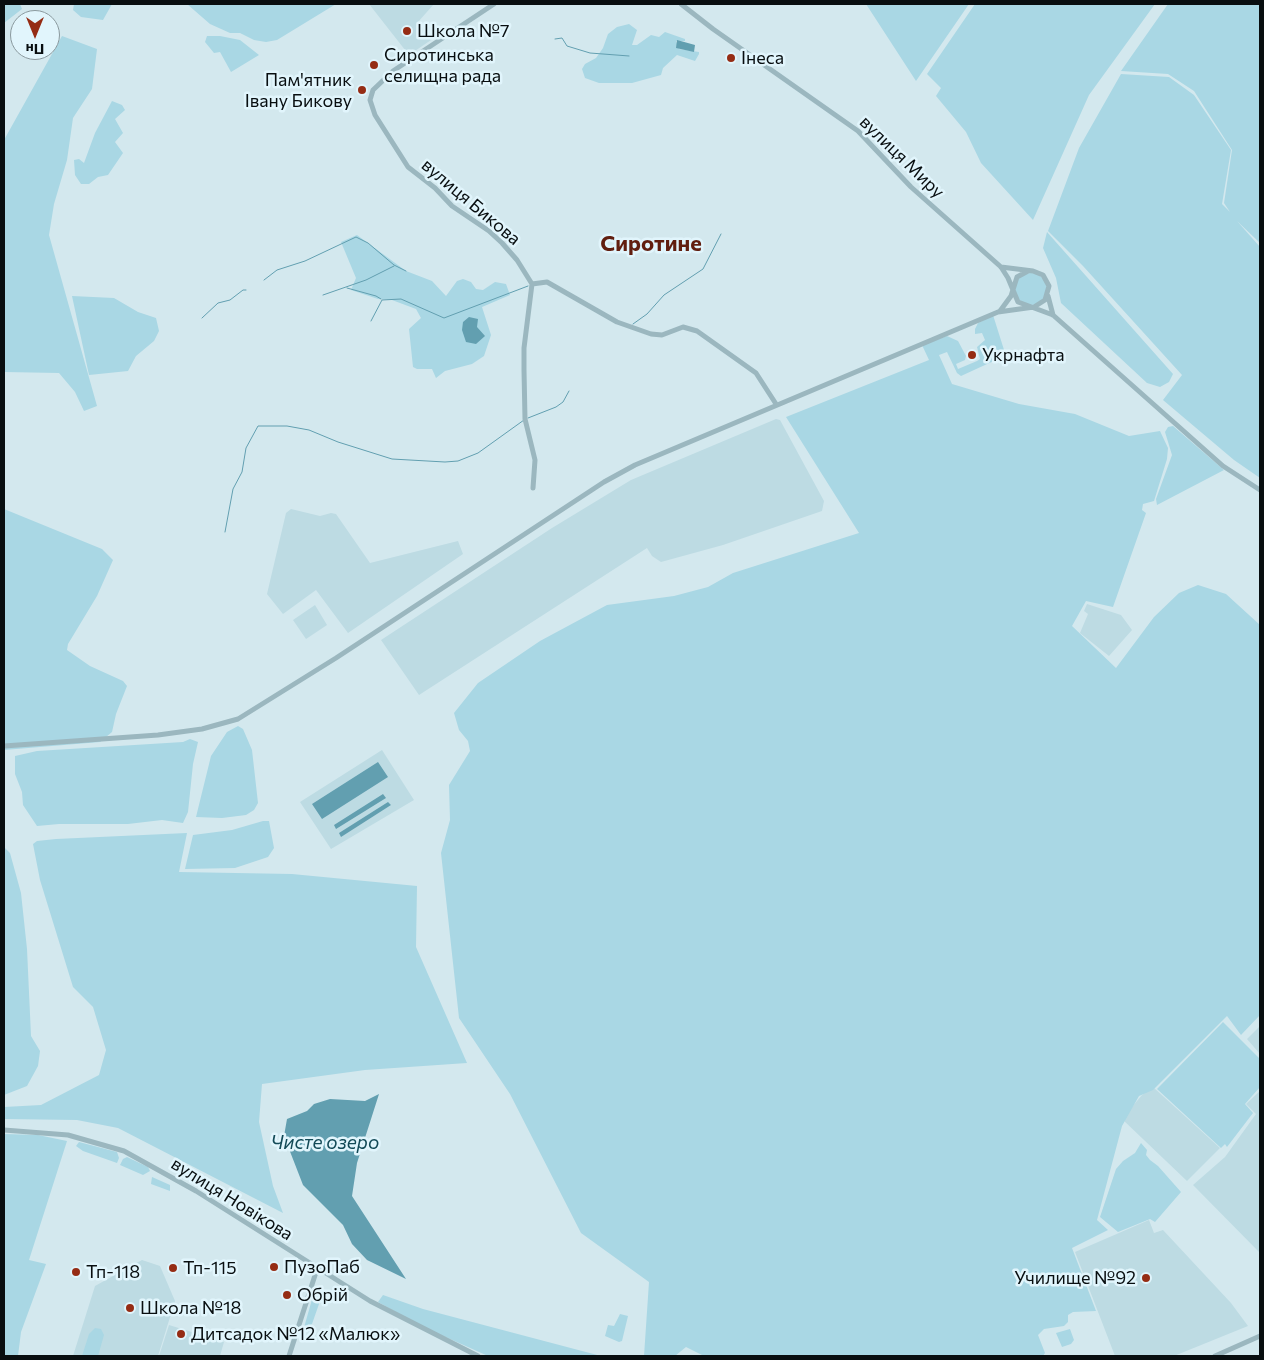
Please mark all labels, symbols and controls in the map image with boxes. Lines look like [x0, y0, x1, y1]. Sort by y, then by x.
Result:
north arrow [10, 10, 60, 60]
place label: Школа №7 [417, 20, 509, 42]
marker: Школа №7 [401, 25, 413, 37]
text: Пн [26, 41, 44, 58]
place label: Сиротинська селищна рада [384, 44, 501, 86]
place label: Інеса [741, 47, 784, 69]
marker: Інеса [725, 52, 737, 64]
marker: Сиротинська селищна рада [368, 59, 380, 71]
place label: Пам'ятник Івану Бикову [245, 69, 352, 112]
marker: Пам'ятник Івану Бикову [356, 84, 368, 96]
street label: вулиця Миру [855, 111, 949, 203]
street label: вулиця Бикова [417, 154, 525, 250]
district label: Сиротине [600, 231, 702, 257]
place label: Укрнафта [982, 344, 1065, 366]
marker: Укрнафта [966, 349, 978, 361]
water label: Чисте озеро [271, 1132, 379, 1154]
street label: вулиця Новікова [167, 1153, 297, 1245]
place label: ПузоПаб [284, 1256, 360, 1278]
place label: Тп-115 [183, 1257, 237, 1279]
place label: Тп-118 [86, 1261, 140, 1283]
marker: ПузоПаб [268, 1261, 280, 1273]
marker: Тп-115 [167, 1262, 179, 1274]
marker: Тп-118 [70, 1266, 82, 1278]
place label: Училище №92 [1014, 1267, 1136, 1289]
marker: Училище №92 [1140, 1272, 1152, 1284]
place label: Обрiй [297, 1284, 348, 1306]
marker: Обрiй [281, 1289, 293, 1301]
place label: Школа №18 [140, 1297, 242, 1319]
marker: Школа №18 [124, 1302, 136, 1314]
place label: Дитсадок №12 «Малюк» [191, 1323, 400, 1345]
marker: Дитсадок №12 «Малюк» [175, 1328, 187, 1340]

